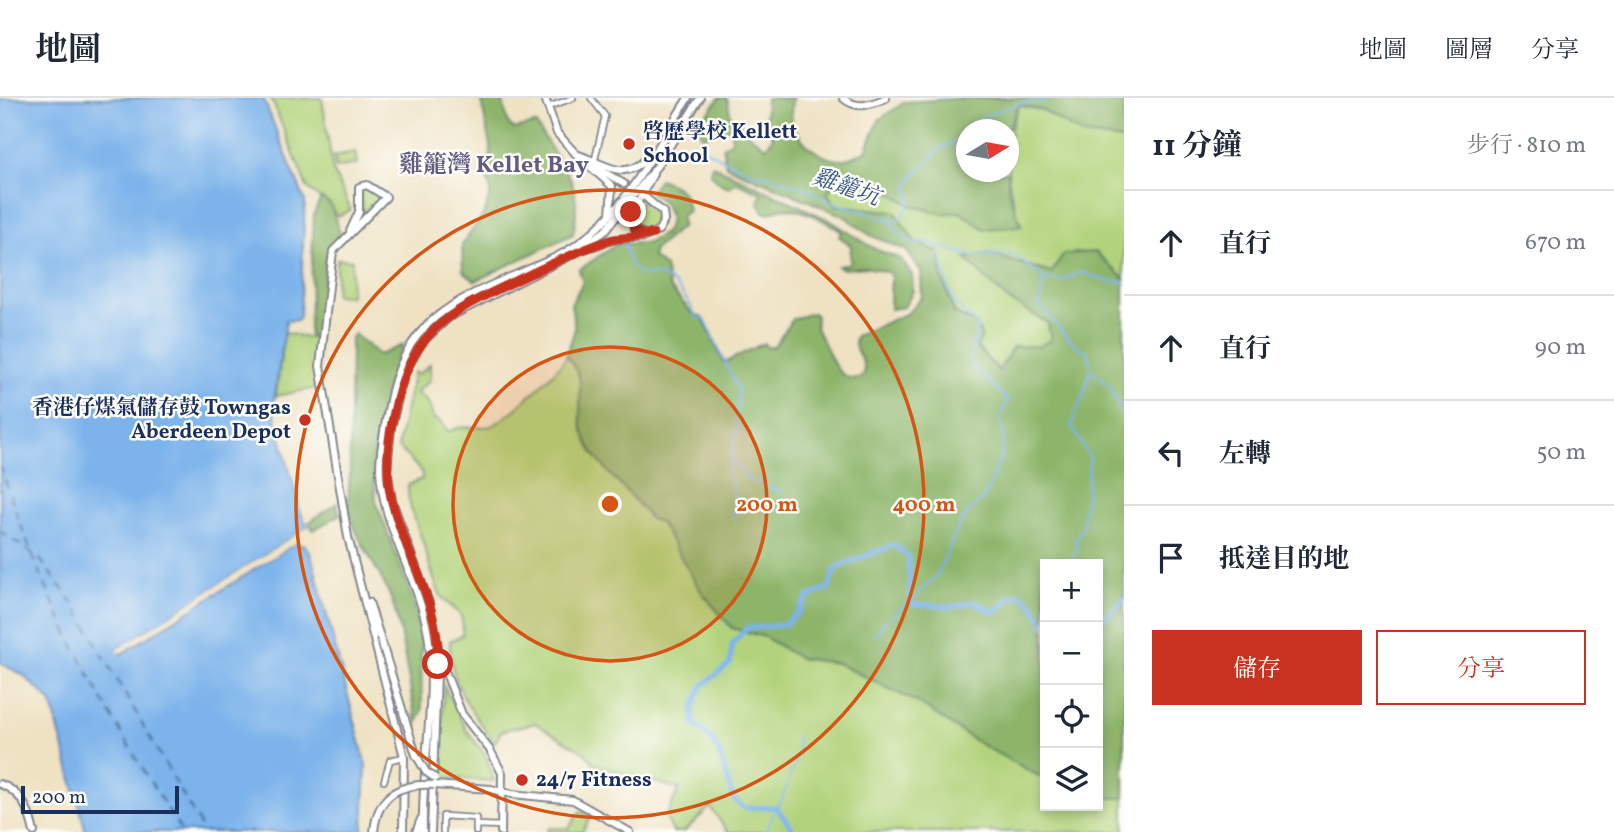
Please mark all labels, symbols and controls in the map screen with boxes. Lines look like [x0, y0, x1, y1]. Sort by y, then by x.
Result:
text: 地圖 [35, 29, 101, 75]
text: 地圖 [1359, 34, 1407, 68]
text: 圖層 [1445, 34, 1493, 68]
text: 分享 [1531, 34, 1579, 68]
place label: 啓歷學校 Kellett School [643, 118, 797, 171]
north arrow [956, 119, 1019, 182]
text: 11 分鐘 [1152, 126, 1242, 168]
text: 步行 · 810 m [1467, 130, 1586, 162]
marker: 啓歷學校 Kellett School [621, 136, 637, 152]
district label: 雞籠灣 Kellet Bay [399, 149, 590, 183]
water label: 雞籠坑 [808, 162, 887, 215]
route end [615, 196, 646, 227]
icon: ahead [1152, 224, 1190, 262]
text: 直行 [1219, 227, 1271, 263]
text: 670 m [1525, 227, 1586, 259]
icon: ahead [1152, 329, 1190, 367]
text: 直行 [1219, 332, 1271, 368]
text: 90 m [1535, 332, 1586, 364]
place label: 香港仔煤氣儲存鼓 Towngas Aberdeen Depot [32, 394, 291, 447]
marker: 香港仔煤氣儲存鼓 Towngas Aberdeen Depot [297, 412, 313, 428]
icon: left [1152, 434, 1190, 472]
text: 左轉 [1219, 437, 1271, 473]
text: 50 m [1537, 437, 1586, 469]
text: 200 m [736, 491, 798, 520]
text: 400 m [893, 491, 955, 520]
centre of rings [598, 492, 622, 516]
icon: arrive [1152, 539, 1190, 577]
text: 抵達目的地 [1219, 542, 1349, 578]
map controls [1040, 559, 1103, 811]
button: + [1040, 559, 1103, 622]
button: − [1040, 622, 1103, 685]
button: 儲存 [1152, 630, 1362, 705]
button: 分享 [1376, 630, 1586, 705]
route start [422, 648, 453, 679]
button: locate [1040, 685, 1103, 748]
button: layers [1040, 748, 1103, 811]
place label: 24/7 Fitness [536, 766, 652, 795]
marker: 24/7 Fitness [514, 772, 530, 788]
scale bar [21, 783, 178, 815]
text: 200 m [32, 785, 86, 811]

